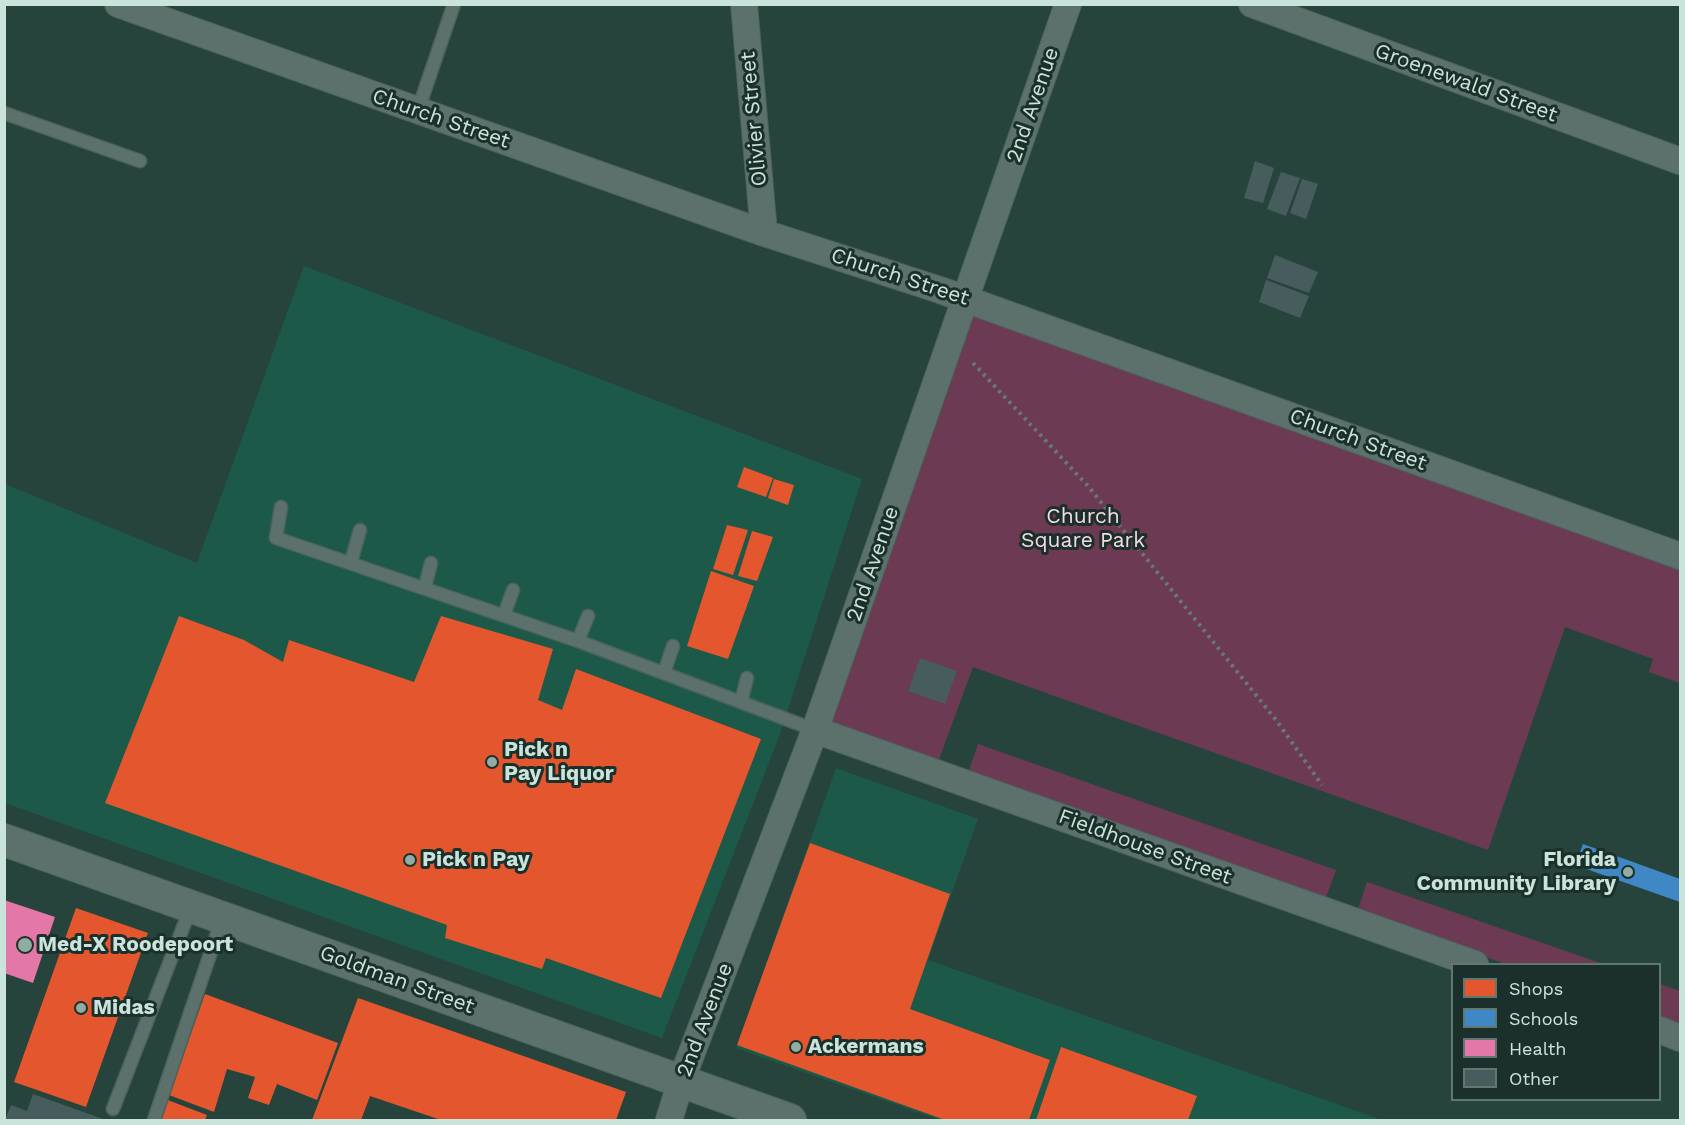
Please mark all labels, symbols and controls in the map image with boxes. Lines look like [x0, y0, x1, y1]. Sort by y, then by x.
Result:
street label: Groenewald Street [1371, 38, 1561, 128]
street label: 2nd Avenue [1002, 44, 1064, 166]
street label: Olivier Street [736, 51, 772, 187]
street label: Church Street [369, 84, 513, 154]
street label: Church Street [828, 243, 972, 311]
street label: Church Street [1286, 404, 1430, 476]
street label: 2nd Avenue [842, 503, 904, 625]
park label: Church Square Park [1021, 504, 1145, 554]
place label: Pick n Pay Liquor [504, 737, 614, 787]
marker: Pick n Pay Liquor [485, 755, 499, 769]
street label: Fieldhouse Street [1055, 804, 1235, 890]
place label: Pick n Pay [422, 847, 529, 873]
place label: Florida Community Library [1417, 847, 1616, 897]
marker: Pick n Pay [403, 853, 417, 867]
marker: Florida Community Library [1621, 865, 1635, 879]
place label: Med-X Roodepoort [38, 932, 233, 958]
marker: Med-X Roodepoort [16, 936, 34, 954]
street label: Goldman Street [316, 940, 478, 1020]
street label: 2nd Avenue [672, 960, 738, 1080]
legend [1451, 963, 1661, 1101]
text: Shops [1509, 978, 1563, 999]
place label: Midas [93, 995, 155, 1021]
marker: Midas [74, 1001, 88, 1015]
text: Schools [1509, 1008, 1578, 1029]
place label: Ackermans [808, 1034, 924, 1060]
text: Health [1509, 1038, 1566, 1059]
marker: Ackermans [789, 1040, 803, 1054]
text: Other [1509, 1068, 1559, 1089]

